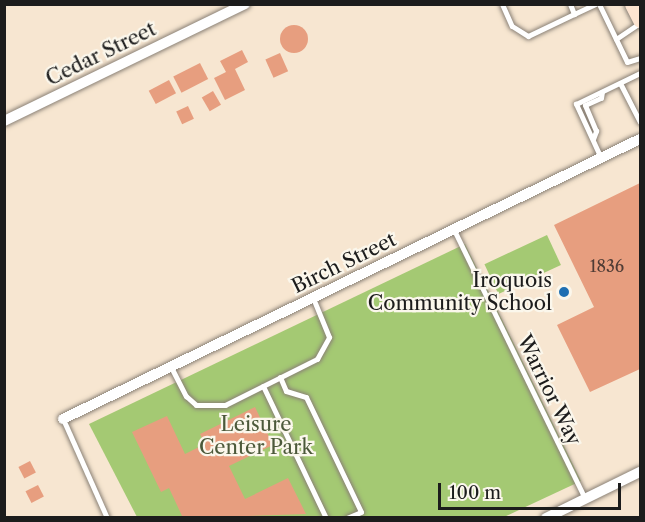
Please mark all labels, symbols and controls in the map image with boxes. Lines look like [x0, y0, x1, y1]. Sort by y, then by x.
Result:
street label: Cedar Street [42, 17, 160, 91]
street label: Birch Street [288, 227, 400, 299]
house number: 1836 [590, 256, 624, 276]
place label: Iroquois Community School [367, 268, 552, 315]
marker: Iroquois Community School [557, 285, 571, 299]
street label: Warrior Way [512, 330, 586, 450]
park label: Leisure Center Park [199, 413, 313, 460]
scale bar [441, 471, 624, 509]
text: 100 m [449, 482, 501, 504]

